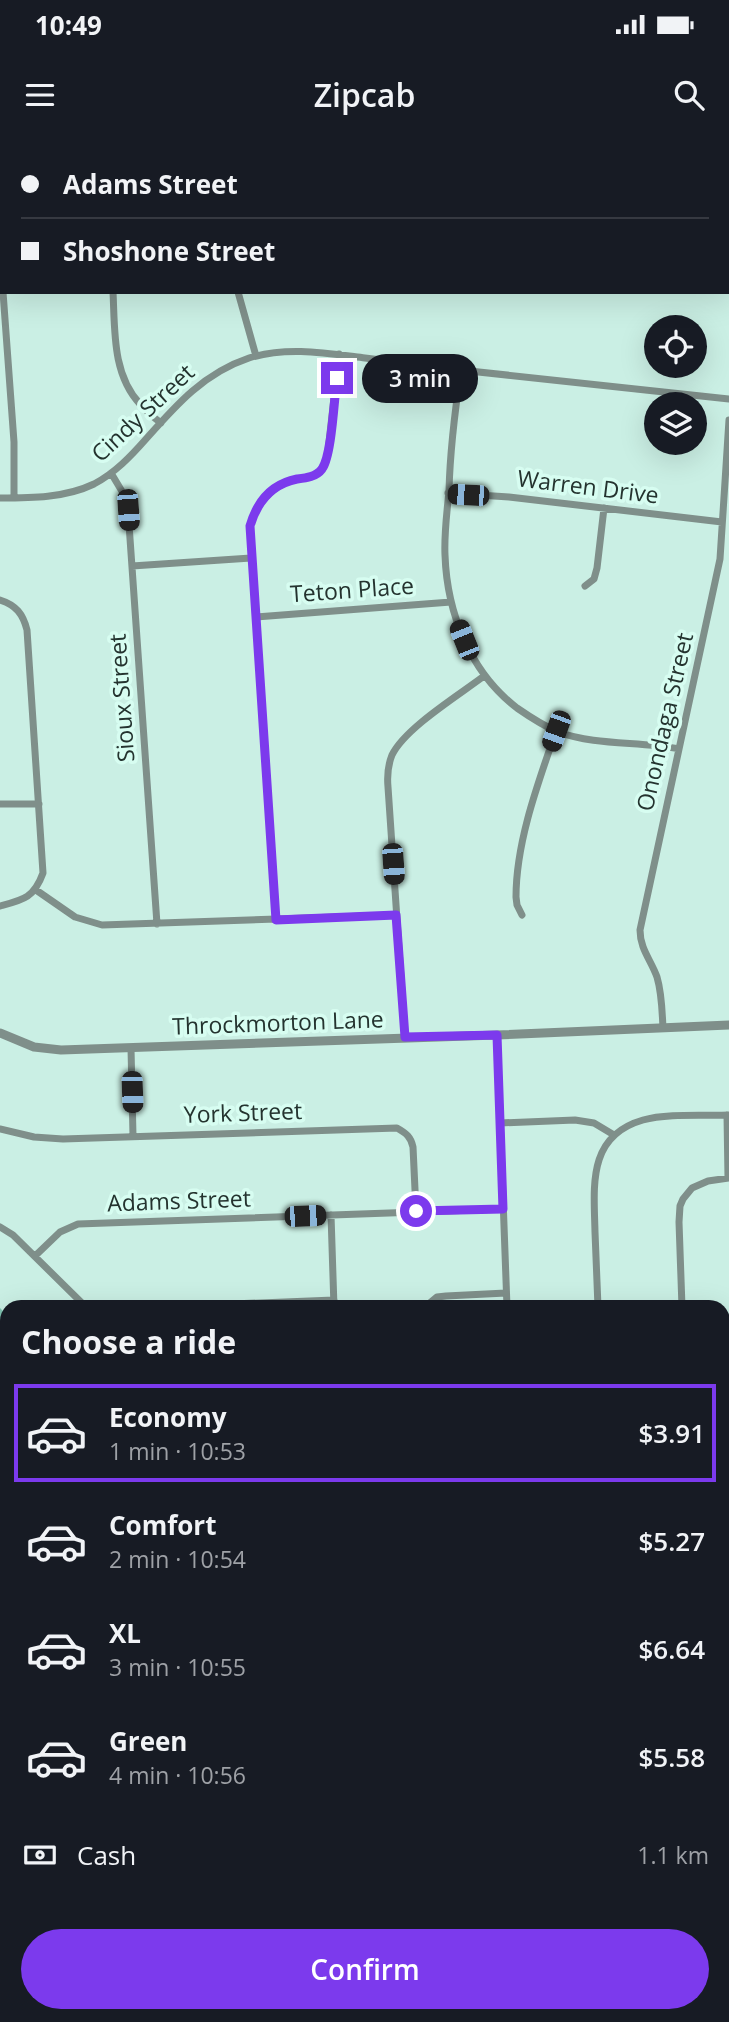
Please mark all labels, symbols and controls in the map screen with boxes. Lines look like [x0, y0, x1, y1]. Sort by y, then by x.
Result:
text: 10:49 [35, 7, 102, 43]
text: Zipcab [314, 73, 415, 116]
icon: menu [21, 76, 59, 114]
icon: search [670, 76, 708, 114]
text: Adams Street [63, 166, 238, 202]
text: Shoshone Street [63, 233, 275, 269]
map controls [644, 315, 707, 455]
button: locate [644, 315, 707, 378]
callout: 3 min [362, 354, 477, 402]
street label: Cindy Street [84, 356, 201, 468]
route end [321, 362, 353, 394]
text: 3 min [389, 362, 451, 394]
button: layers [644, 392, 707, 455]
street label: Warren Drive [516, 461, 661, 511]
car [447, 483, 490, 507]
car [117, 488, 140, 532]
street label: Teton Place [289, 569, 415, 609]
car [447, 617, 482, 663]
street label: Onondaga Street [628, 629, 700, 814]
street label: Sioux Street [101, 633, 141, 763]
car [539, 708, 574, 754]
car [382, 842, 405, 886]
street label: Throckmorton Lane [172, 1002, 384, 1042]
car [121, 1071, 144, 1113]
street label: York Street [183, 1094, 303, 1130]
street label: Adams Street [107, 1181, 251, 1219]
route start [400, 1195, 432, 1227]
car [284, 1205, 327, 1227]
text: Choose a ride [21, 1320, 236, 1363]
text: Economy [109, 1399, 227, 1435]
icon: car [25, 1402, 88, 1465]
text: $3.91 [638, 1415, 705, 1451]
text: 1 min · 10:53 [109, 1435, 246, 1467]
text: Comfort [109, 1507, 216, 1543]
icon: car [25, 1510, 88, 1573]
text: $5.27 [638, 1523, 705, 1559]
text: 2 min · 10:54 [109, 1543, 246, 1575]
text: XL [109, 1615, 141, 1651]
icon: car [25, 1618, 88, 1681]
text: $6.64 [638, 1631, 705, 1667]
text: 3 min · 10:55 [109, 1651, 246, 1683]
text: Green [109, 1723, 187, 1759]
icon: car [25, 1726, 88, 1789]
text: $5.58 [638, 1739, 705, 1775]
text: 4 min · 10:56 [109, 1759, 246, 1791]
icon: cash [21, 1836, 59, 1874]
text: Cash [77, 1837, 136, 1873]
text: 1.1 km [637, 1839, 709, 1871]
button: Confirm [21, 1929, 709, 2009]

